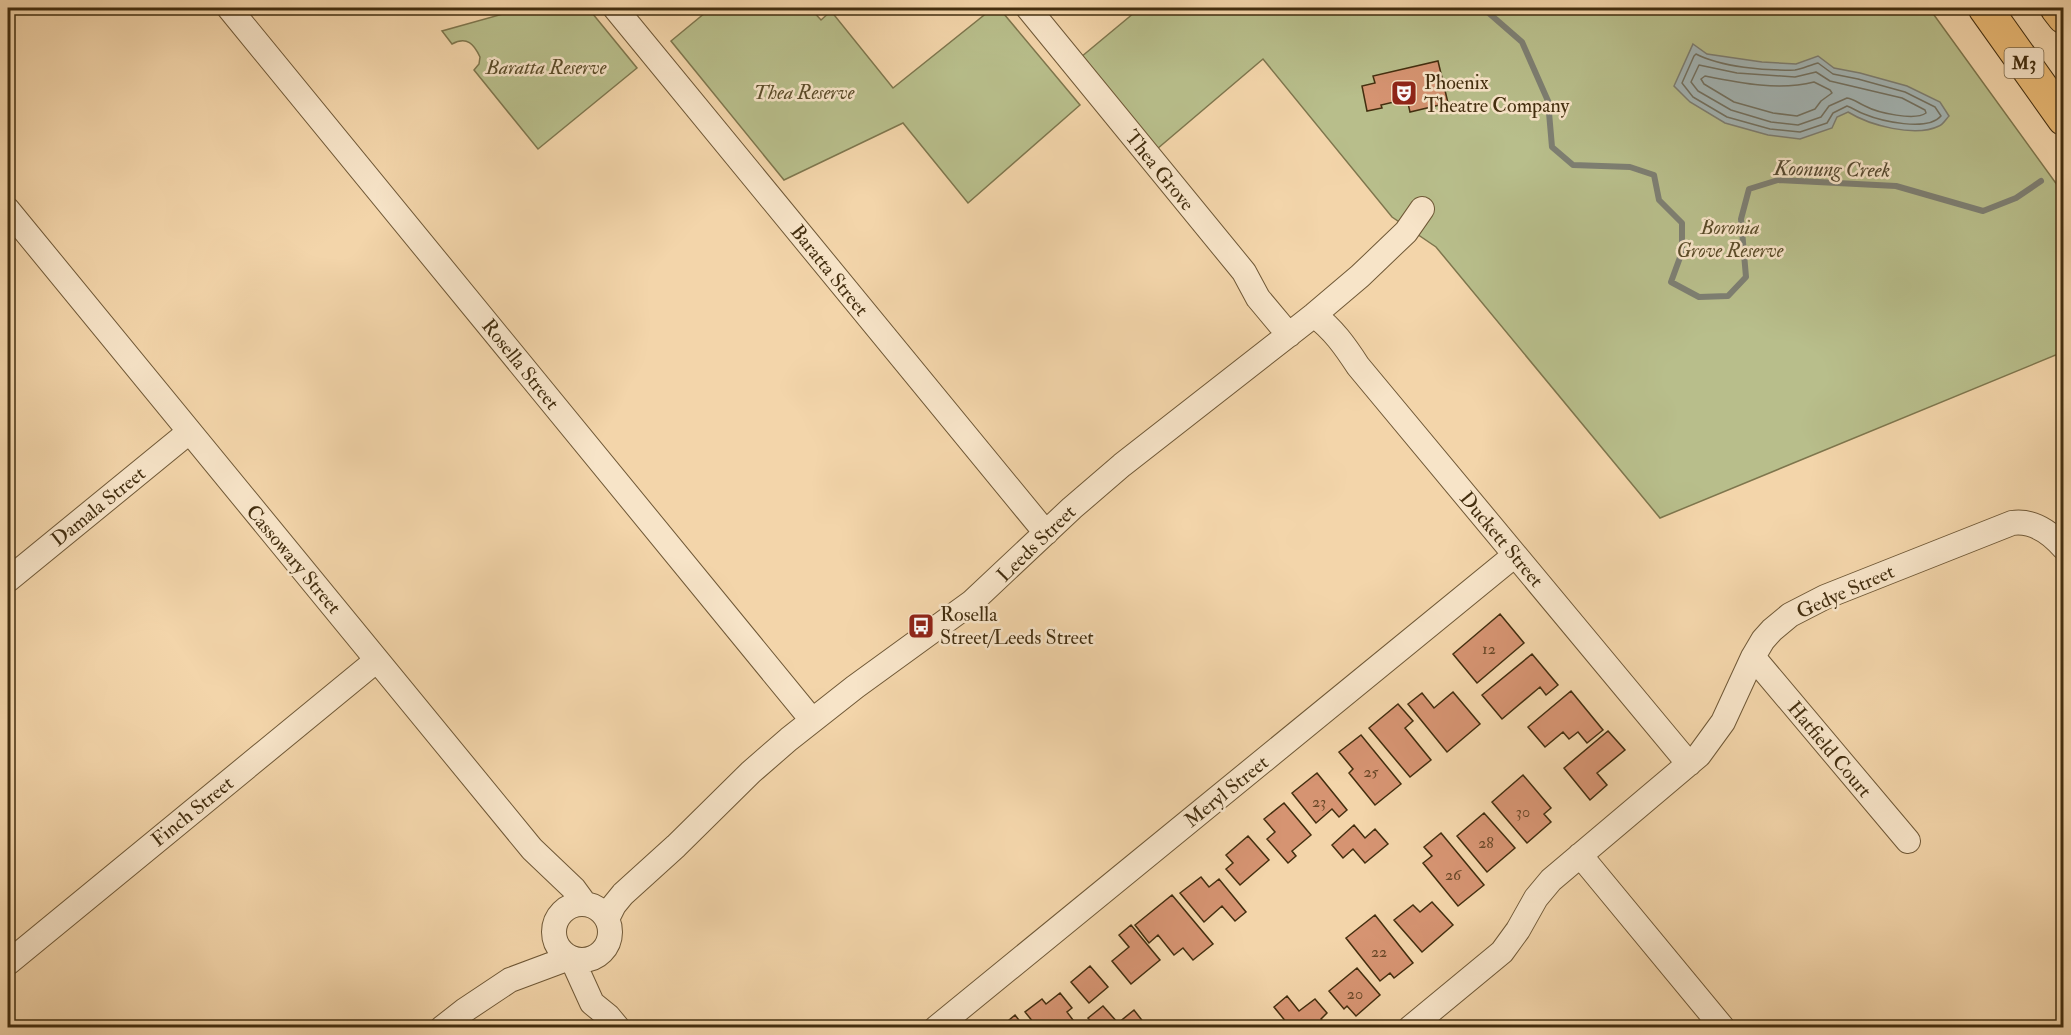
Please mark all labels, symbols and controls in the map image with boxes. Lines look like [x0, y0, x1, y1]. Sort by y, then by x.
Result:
road number: M3 [2004, 48, 2044, 78]
park label: Baratta Reserve [485, 55, 607, 80]
place label: Phoenix Theatre Company [1424, 70, 1571, 119]
theatre icon: Phoenix Theatre Company [1389, 78, 1419, 108]
park label: Thea Reserve [754, 80, 855, 105]
street label: Thea Grove [1120, 125, 1200, 216]
water label: Koonung Creek [1773, 155, 1890, 184]
park label: Boronia Grove Reserve [1677, 215, 1784, 263]
street label: Baratta Street [785, 219, 874, 322]
street label: Rosella Street [476, 314, 565, 415]
street label: Damala Street [46, 460, 151, 552]
street label: Duckett Street [1454, 486, 1549, 593]
street label: Leeds Street [992, 499, 1081, 587]
street label: Cassowary Street [241, 500, 347, 620]
street label: Gedye Street [1792, 559, 1898, 624]
place label: Rosella Street/Leeds Street [940, 602, 1094, 650]
bus stop icon: Rosella Street/Leeds Street [906, 611, 936, 641]
house number: 12 [1482, 639, 1496, 659]
street label: Hatfield Court [1782, 696, 1877, 803]
street label: Meryl Street [1179, 750, 1274, 833]
house number: 25 [1363, 762, 1379, 782]
street label: Finch Street [146, 770, 239, 852]
house number: 23 [1312, 792, 1326, 812]
house number: 30 [1516, 802, 1530, 822]
house number: 28 [1478, 833, 1494, 853]
house number: 26 [1445, 865, 1462, 885]
house number: 22 [1371, 942, 1387, 962]
house number: 20 [1347, 984, 1363, 1004]

